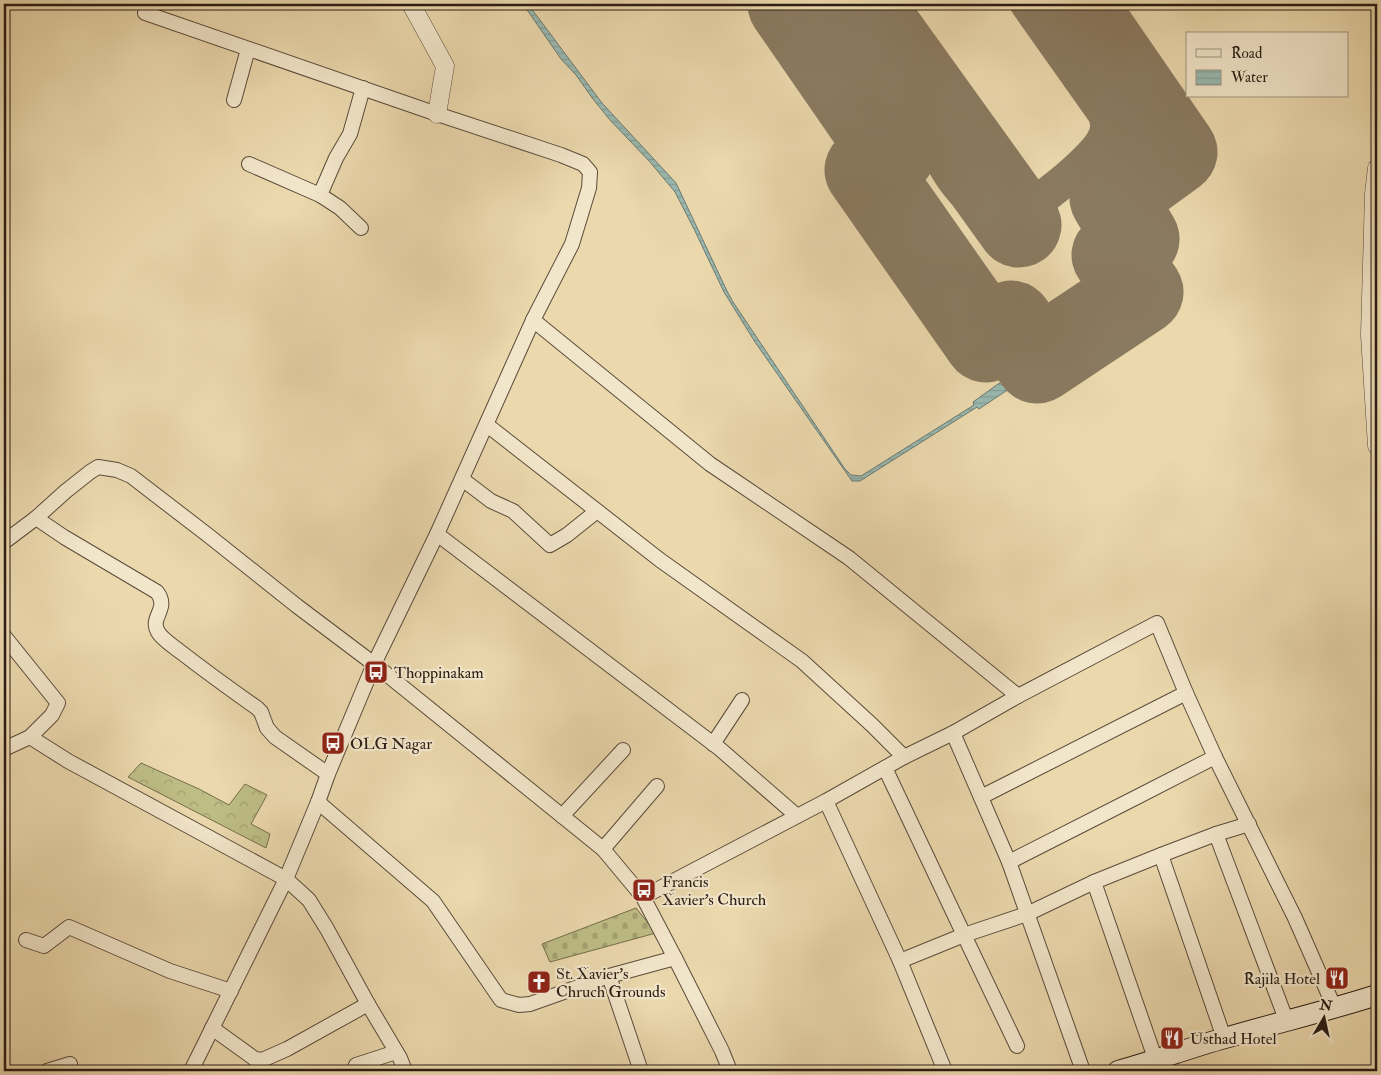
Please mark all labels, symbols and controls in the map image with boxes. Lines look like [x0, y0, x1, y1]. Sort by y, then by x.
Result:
legend [1186, 32, 1348, 98]
text: Road [1231, 44, 1263, 63]
text: Water [1230, 68, 1268, 87]
bus stop icon: Thoppinakam [363, 659, 389, 685]
place label: Thoppinakam [394, 663, 484, 684]
bus stop icon: OLG Nagar [320, 730, 346, 756]
place label: OLG Nagar [350, 734, 432, 754]
place label: Francis Xavier's Church [662, 872, 767, 910]
bus stop icon: Francis Xavier's Church [631, 877, 657, 903]
place label: St. Xavier's Chruch Grounds [556, 964, 665, 1002]
restaurant icon: Rajila Hotel [1324, 965, 1350, 991]
church icon: St. Xavier's Chruch Grounds [526, 969, 552, 995]
place label: Rajila Hotel [1243, 969, 1320, 989]
north arrow [1298, 992, 1348, 1042]
text: N [1317, 996, 1334, 1015]
restaurant icon: Usthad Hotel [1159, 1025, 1185, 1051]
place label: Usthad Hotel [1190, 1029, 1276, 1049]

